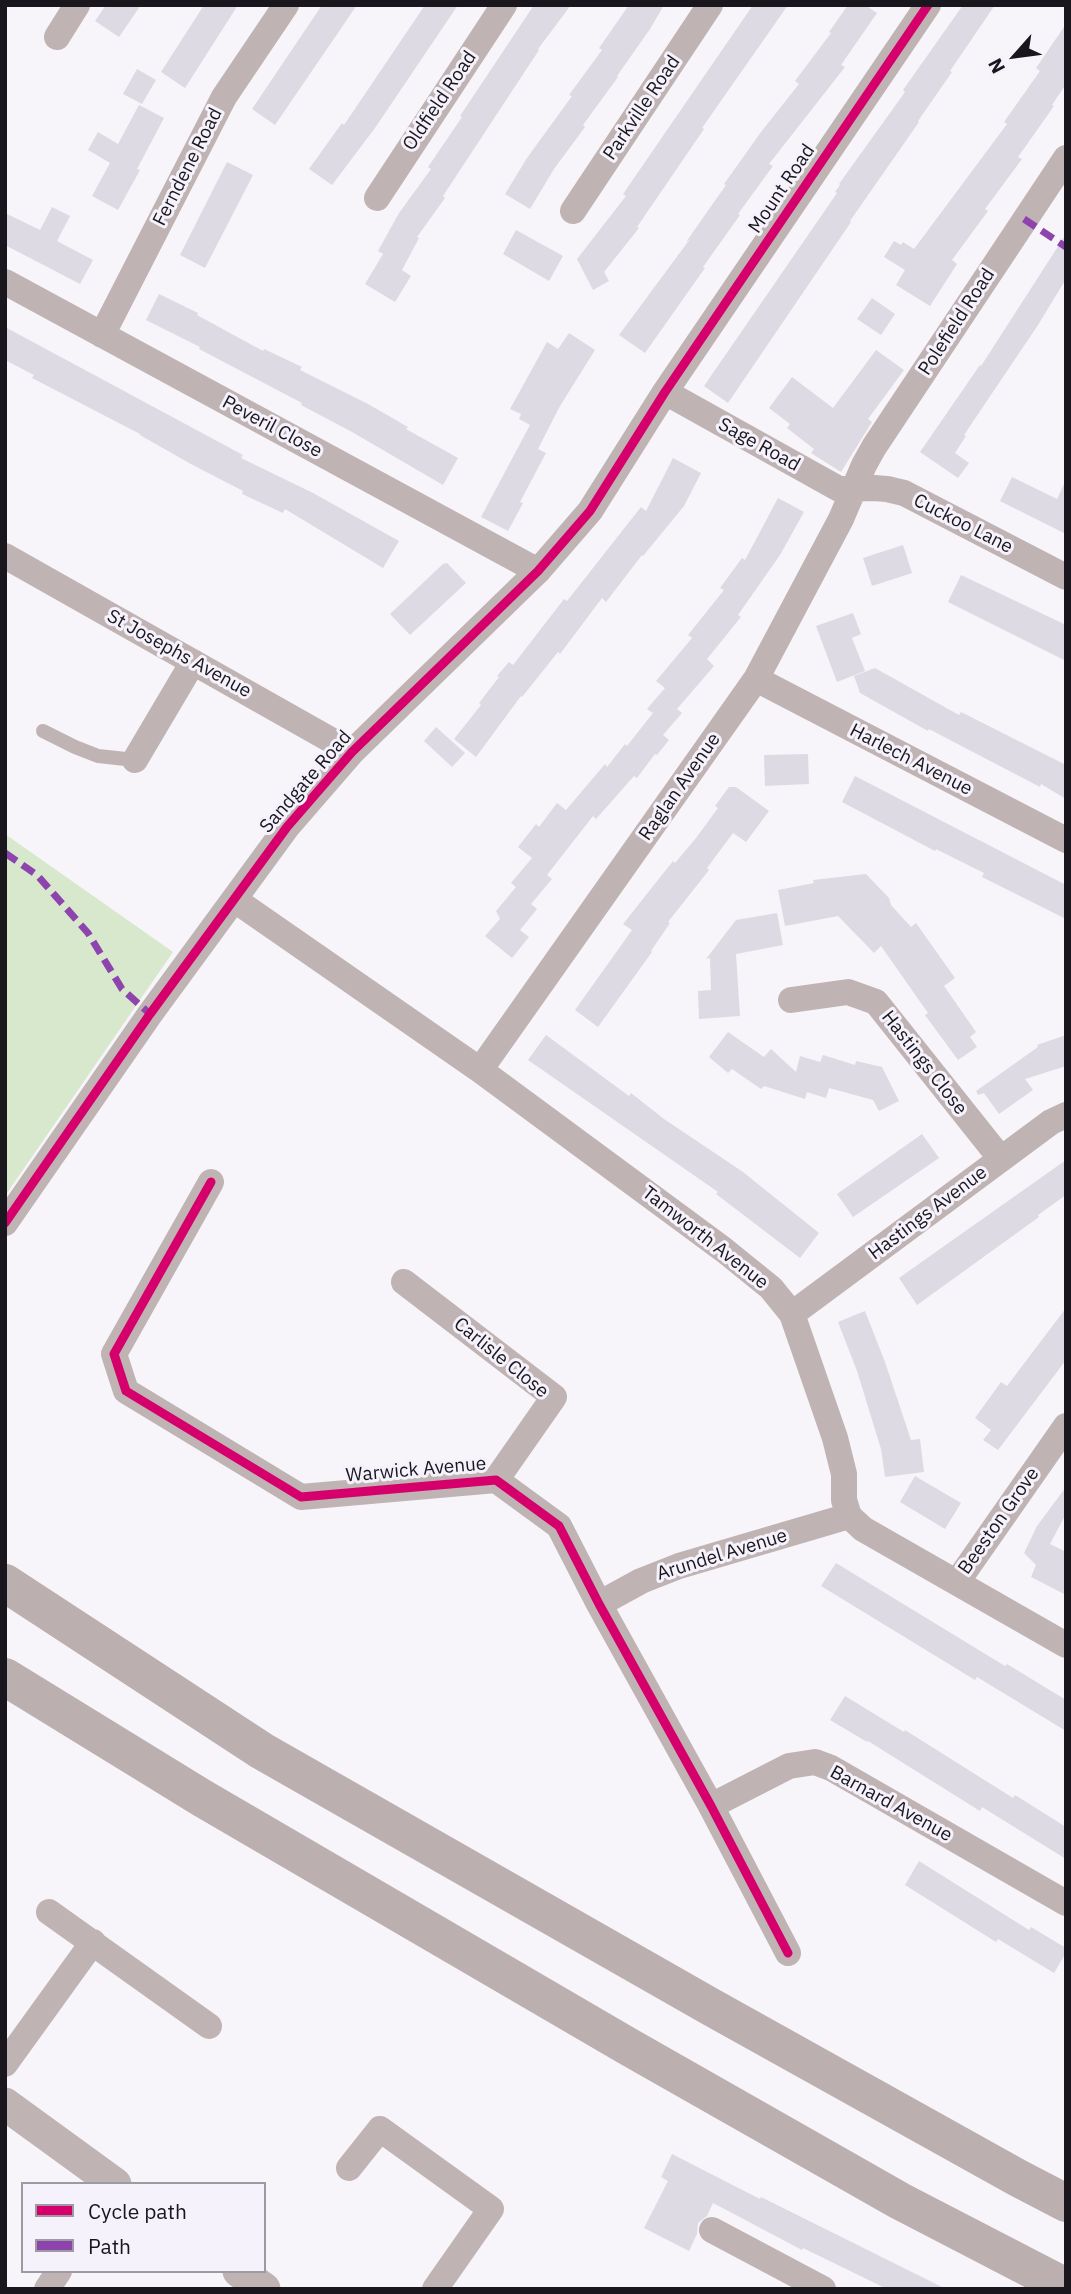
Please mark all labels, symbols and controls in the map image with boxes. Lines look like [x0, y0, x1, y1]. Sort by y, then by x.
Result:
north arrow [980, 21, 1050, 91]
street label: Oldfield Road [398, 47, 482, 155]
street label: Parkville Road [599, 51, 685, 165]
text: N [983, 54, 1010, 78]
street label: Ferndene Road [149, 104, 227, 230]
street label: Mount Road [744, 140, 820, 238]
street label: Polefield Road [914, 264, 1000, 380]
street label: Peveril Close [218, 391, 326, 463]
street label: Sage Road [714, 413, 804, 477]
street label: Cuckoo Lane [910, 489, 1016, 559]
street label: St Josephs Avenue [103, 605, 255, 703]
street label: Harlech Avenue [846, 719, 976, 801]
street label: Sandgate Road [255, 726, 357, 838]
street label: Raglan Avenue [634, 729, 726, 845]
street label: Hastings Close [876, 1006, 972, 1120]
street label: Hastings Avenue [864, 1161, 992, 1265]
street label: Tamworth Avenue [637, 1182, 773, 1294]
street label: Carlisle Close [449, 1313, 553, 1403]
street label: Warwick Avenue [345, 1453, 487, 1487]
street label: Beeston Grove [954, 1463, 1044, 1579]
street label: Arundel Avenue [654, 1524, 790, 1586]
street label: Barnard Avenue [826, 1761, 956, 1847]
legend [21, 2182, 266, 2273]
text: Cycle path [88, 2197, 187, 2225]
text: Path [88, 2232, 131, 2260]

